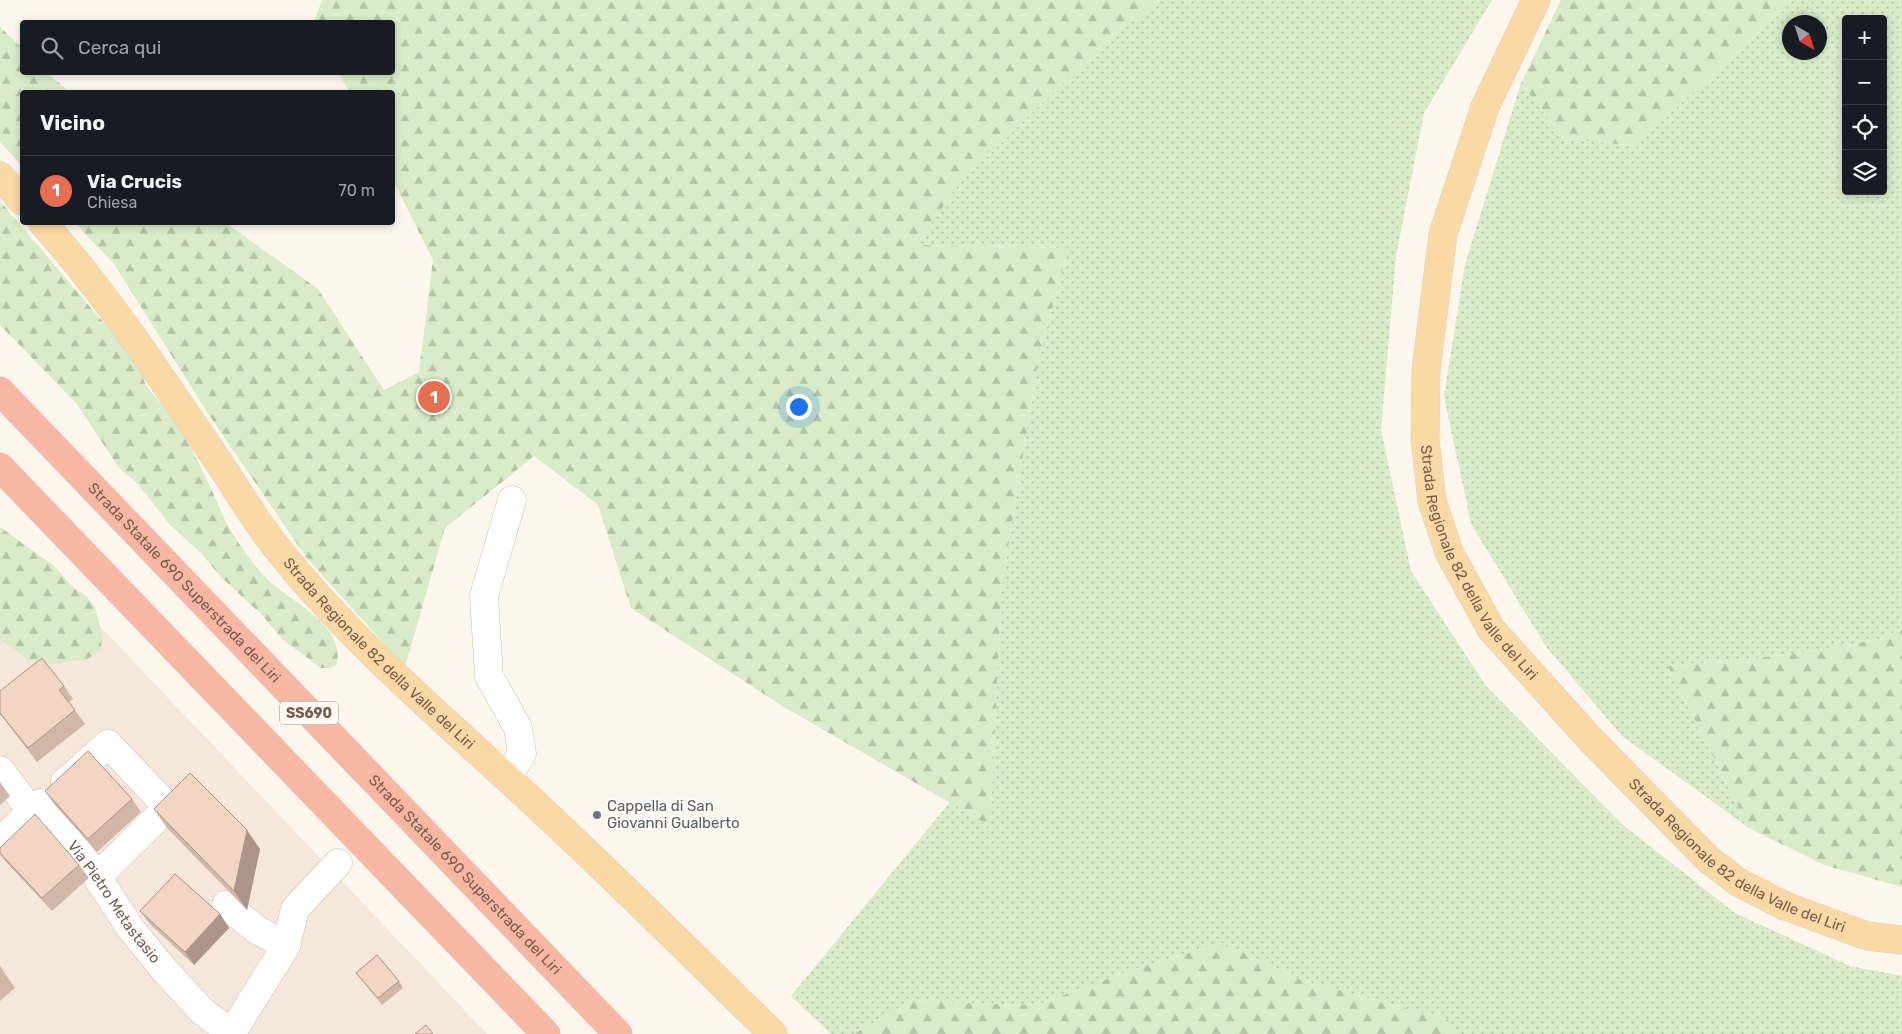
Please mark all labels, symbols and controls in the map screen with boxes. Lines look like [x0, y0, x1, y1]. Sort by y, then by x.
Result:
north arrow [1782, 15, 1827, 60]
map controls [1842, 15, 1887, 195]
button: + [1842, 15, 1887, 60]
search box [20, 20, 395, 75]
icon: search [38, 34, 66, 62]
text: Cerca qui [78, 36, 161, 59]
button: − [1842, 60, 1887, 105]
button: locate [1842, 105, 1887, 150]
text: Vicino [40, 110, 105, 135]
button: layers [1842, 150, 1887, 195]
text: Via Crucis [87, 170, 182, 193]
text: 1 [52, 181, 60, 200]
text: 70 m [338, 181, 375, 200]
text: Chiesa [87, 193, 137, 212]
pin: 1 [418, 378, 450, 416]
your location [786, 394, 812, 420]
street label: Strada Regionale 82 della Valle del Liri [1417, 444, 1542, 684]
street label: Strada Statale 690 Superstrada del Liri [84, 479, 284, 686]
street label: Strada Regionale 82 della Valle del Liri [279, 554, 478, 753]
road number: SS690 [280, 701, 338, 724]
street label: Strada Statale 690 Superstrada del Liri [365, 771, 565, 978]
street label: Strada Regionale 82 della Valle del Liri [1625, 775, 1848, 936]
place label: Cappella di San Giovanni Gualberto [607, 797, 740, 832]
marker: Cappella di San Giovanni Gualberto [591, 809, 603, 821]
street label: Via Pietro Metastasio [64, 837, 164, 967]

